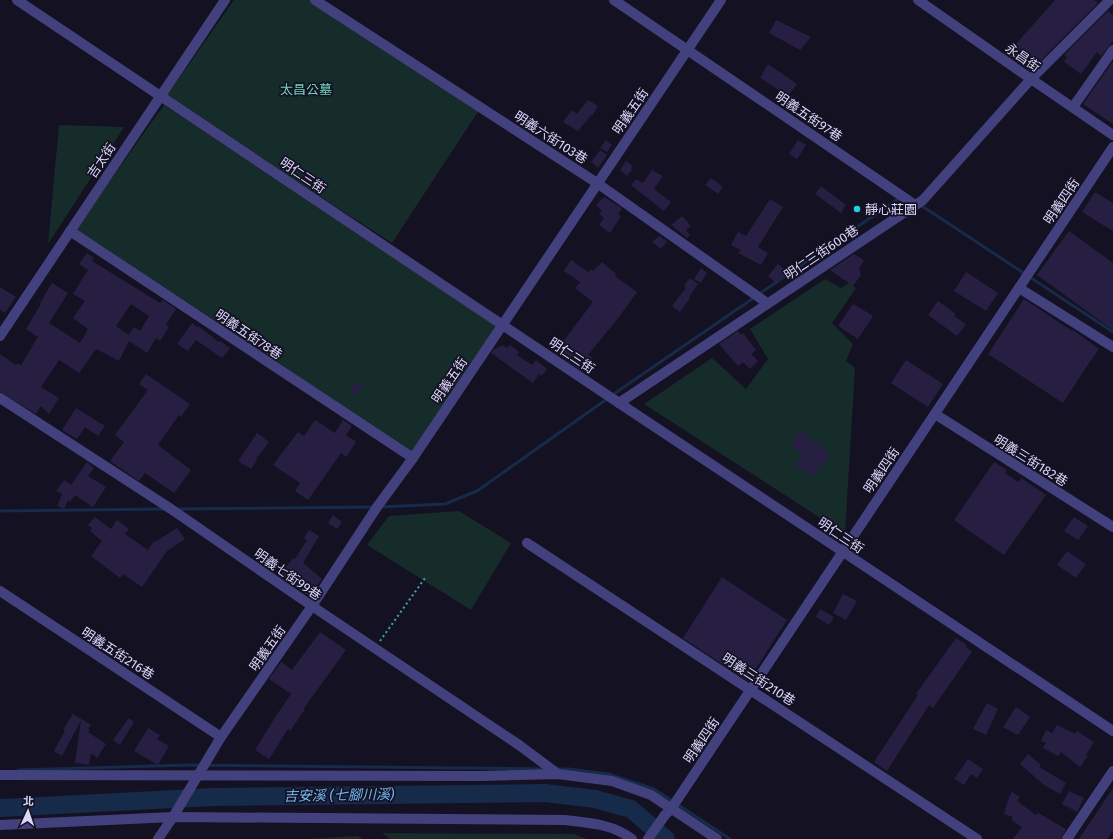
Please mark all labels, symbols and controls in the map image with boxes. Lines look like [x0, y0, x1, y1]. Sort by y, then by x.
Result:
street label: 永昌街 [1002, 40, 1043, 75]
park label: 太昌公墓 [280, 82, 332, 97]
street label: 明義五街 [610, 86, 651, 137]
street label: 明義五街97巷 [772, 89, 845, 144]
street label: 明義六街103巷 [511, 108, 590, 167]
street label: 吉太街 [84, 140, 119, 181]
street label: 明仁三街 [277, 155, 328, 196]
street label: 明義四街 [1041, 176, 1082, 227]
place label: 靜心莊園 [865, 202, 917, 217]
marker: 靜心莊園 [852, 204, 862, 214]
street label: 明仁三街600巷 [781, 222, 861, 283]
street label: 明義五街78巷 [212, 306, 285, 362]
street label: 明仁三街 [546, 335, 597, 376]
street label: 明義五街 [429, 355, 470, 406]
street label: 明義三街182巷 [991, 432, 1070, 489]
street label: 明義四街 [861, 445, 902, 496]
street label: 明仁三街 [815, 515, 866, 556]
street label: 明義七街99巷 [251, 546, 324, 603]
street label: 明義五街 [246, 623, 288, 674]
street label: 明義五街216巷 [79, 624, 157, 682]
street label: 明義三街210巷 [719, 650, 798, 709]
street label: 明義四街 [681, 715, 722, 766]
water label: 吉安溪 (七腳川溪) [284, 786, 395, 805]
north arrow [8, 791, 48, 831]
text: 北 [23, 795, 34, 808]

